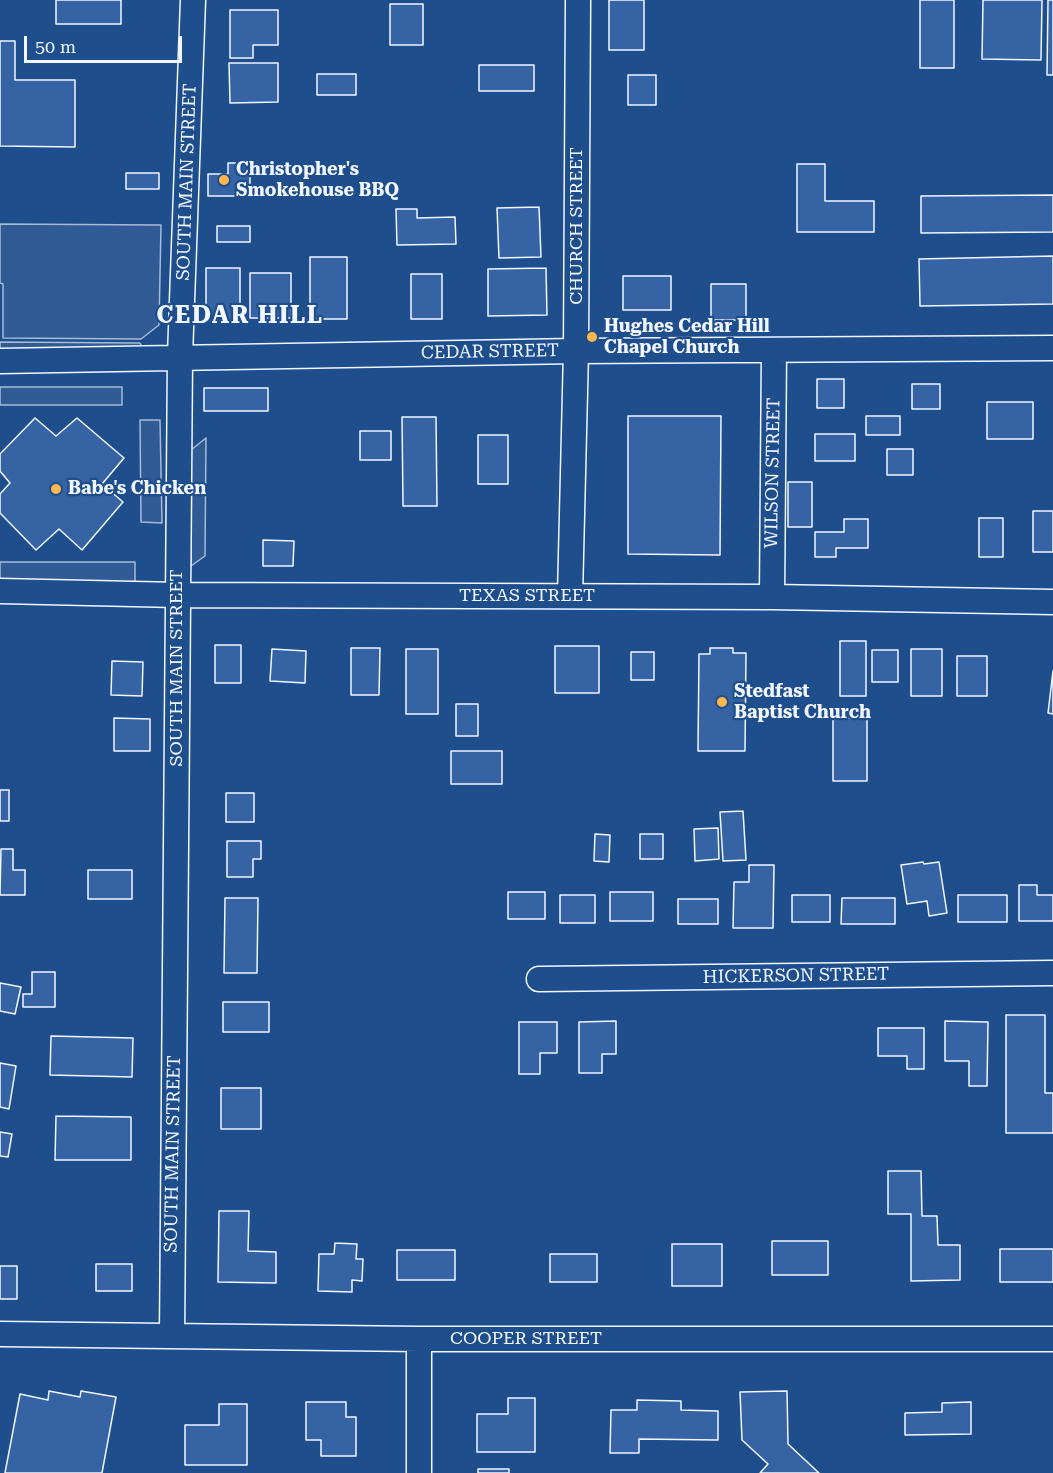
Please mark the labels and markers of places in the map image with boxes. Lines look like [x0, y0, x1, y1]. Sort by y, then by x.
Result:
place label: Christopher's Smokehouse BBQ [236, 159, 399, 201]
marker: Christopher's Smokehouse BBQ [217, 173, 231, 187]
place label: Hughes Cedar Hill Chapel Church [604, 316, 770, 358]
marker: Hughes Cedar Hill Chapel Church [585, 330, 599, 344]
place label: Babe's Chicken [68, 478, 206, 500]
marker: Babe's Chicken [49, 482, 63, 496]
place label: Stedfast Baptist Church [734, 681, 871, 724]
marker: Stedfast Baptist Church [715, 695, 729, 709]

